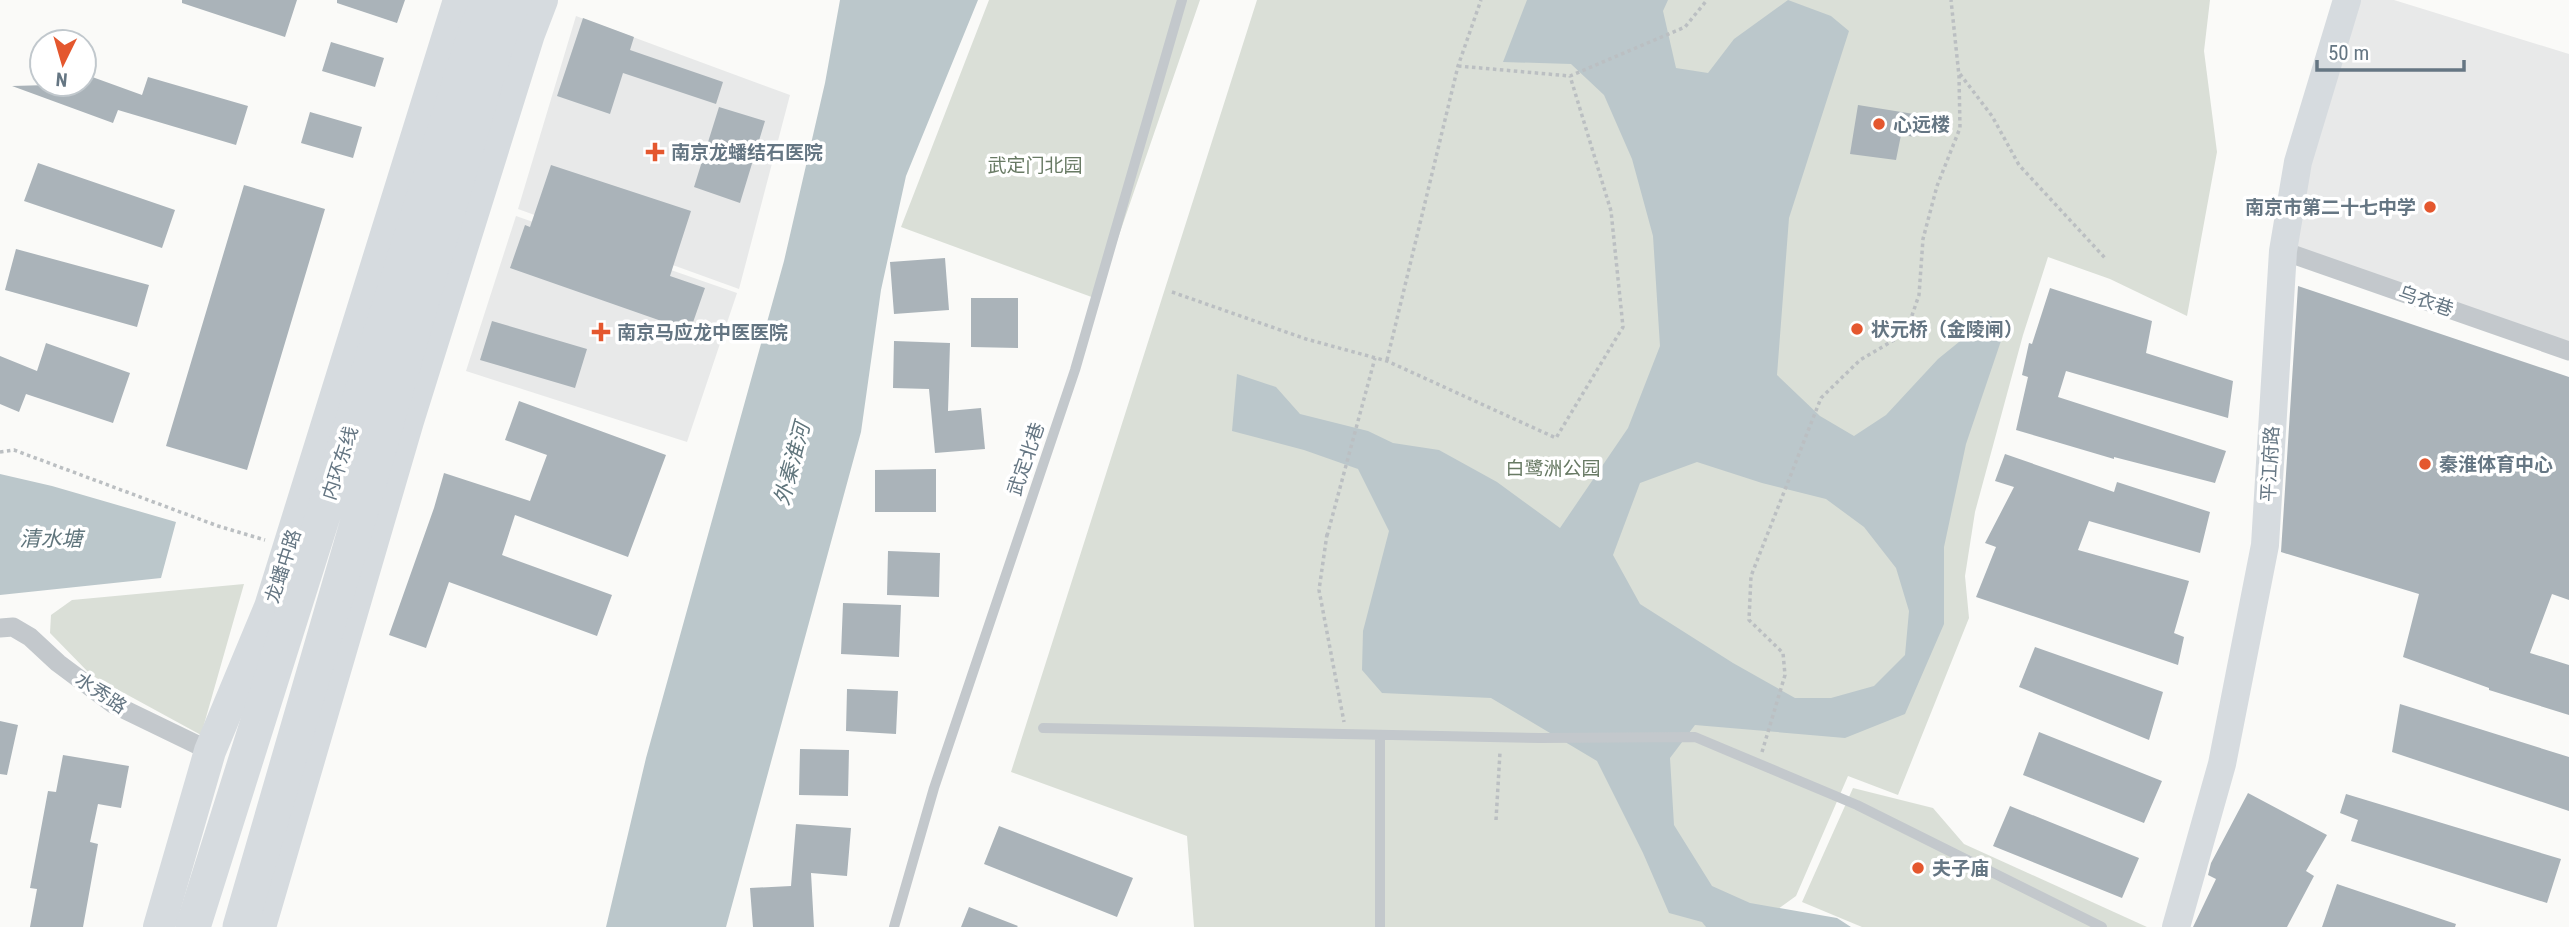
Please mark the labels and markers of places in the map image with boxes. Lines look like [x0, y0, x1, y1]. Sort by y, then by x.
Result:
place label: 心远楼 [1893, 113, 1950, 136]
marker: 心远楼 [1871, 116, 1887, 132]
place label: 南京龙蟠结石医院 [671, 141, 823, 164]
marker: 南京龙蟠结石医院 [645, 142, 665, 162]
place label: 南京市第二十七中学 [2245, 196, 2416, 219]
marker: 南京市第二十七中学 [2422, 199, 2438, 215]
place label: 状元桥（金陵闸） [1871, 318, 2023, 341]
place label: 南京马应龙中医医院 [617, 321, 788, 344]
marker: 状元桥（金陵闸） [1849, 321, 1865, 337]
marker: 南京马应龙中医医院 [591, 322, 611, 342]
place label: 秦淮体育中心 [2439, 453, 2553, 476]
marker: 秦淮体育中心 [2417, 456, 2433, 472]
place label: 夫子庙 [1932, 857, 1989, 880]
marker: 夫子庙 [1910, 860, 1926, 876]

